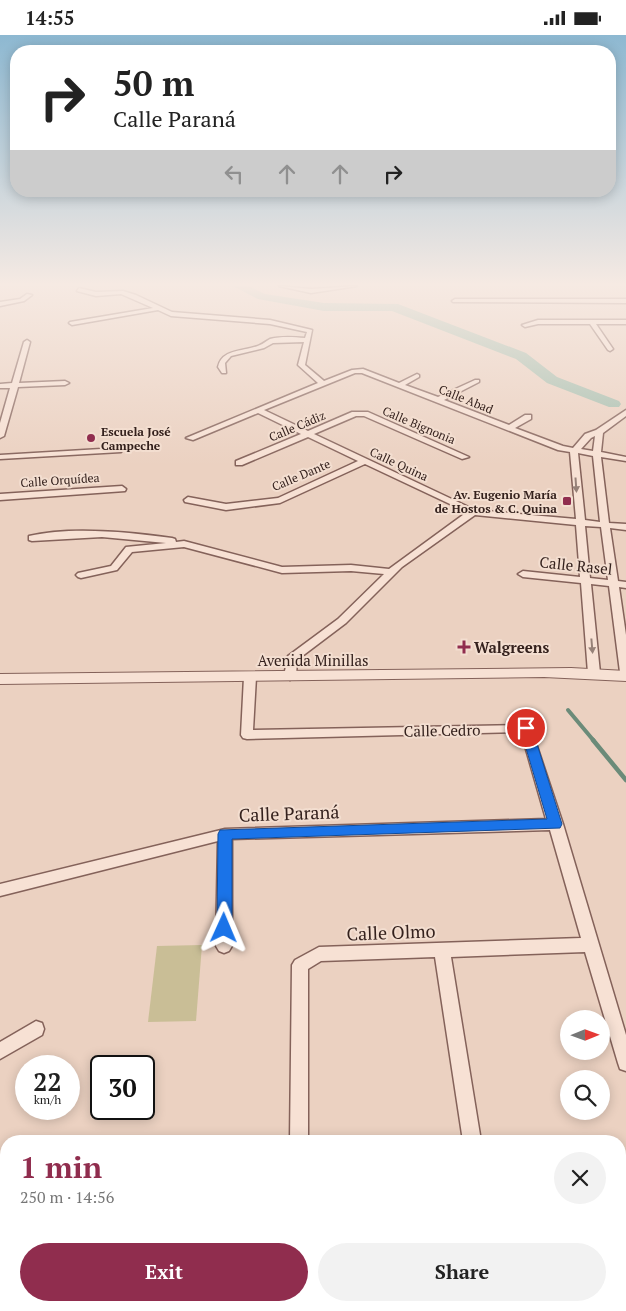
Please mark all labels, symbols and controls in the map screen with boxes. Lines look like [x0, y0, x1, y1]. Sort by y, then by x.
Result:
text: 14:55 [25, 5, 74, 30]
text: 50 m [113, 60, 194, 106]
icon: right [30, 65, 95, 130]
text: Calle Paraná [113, 104, 236, 133]
icon: left [220, 160, 248, 188]
icon: ahead [273, 160, 301, 188]
icon: ahead [326, 160, 354, 188]
icon: right [379, 160, 407, 188]
street label: Calle Abad [437, 381, 496, 417]
street label: Calle Bignonia [380, 403, 458, 447]
street label: Calle Cádiz [267, 407, 328, 445]
place label: Escuela José Campeche [101, 424, 171, 453]
marker: Escuela José Campeche [85, 432, 97, 444]
street label: Calle Quina [367, 444, 431, 484]
street label: Calle Dante [269, 456, 333, 494]
street label: Calle Orquídea [20, 470, 100, 490]
one-way arrow [573, 477, 581, 493]
place label: Av. Eugenio María de Hostos & C. Quina [435, 487, 557, 516]
marker: Av. Eugenio María de Hostos & C. Quina [561, 495, 573, 507]
street label: Calle Rasel [539, 551, 613, 579]
place label: Walgreens [474, 637, 549, 657]
one-way arrow [588, 639, 596, 655]
marker: Walgreens [458, 641, 470, 653]
street label: Avenida Minillas [257, 650, 369, 670]
pin [505, 707, 547, 749]
icon: arrive [512, 714, 540, 742]
street label: Calle Cedro [403, 719, 481, 741]
street label: Calle Paraná [238, 799, 340, 827]
position arrow [197, 901, 249, 953]
street label: Calle Olmo [346, 918, 436, 946]
north arrow [560, 1010, 610, 1060]
map controls [560, 1010, 610, 1120]
speed limit sign: 30 [90, 1055, 155, 1120]
text: 22 [33, 1065, 62, 1098]
button: search [560, 1070, 610, 1120]
text: km/h [34, 1092, 61, 1107]
text: 1 min [20, 1147, 102, 1187]
button: close [554, 1152, 606, 1204]
text: 250 m · 14:56 [20, 1186, 114, 1208]
button: Exit [20, 1243, 308, 1301]
button: Share [318, 1243, 606, 1301]

